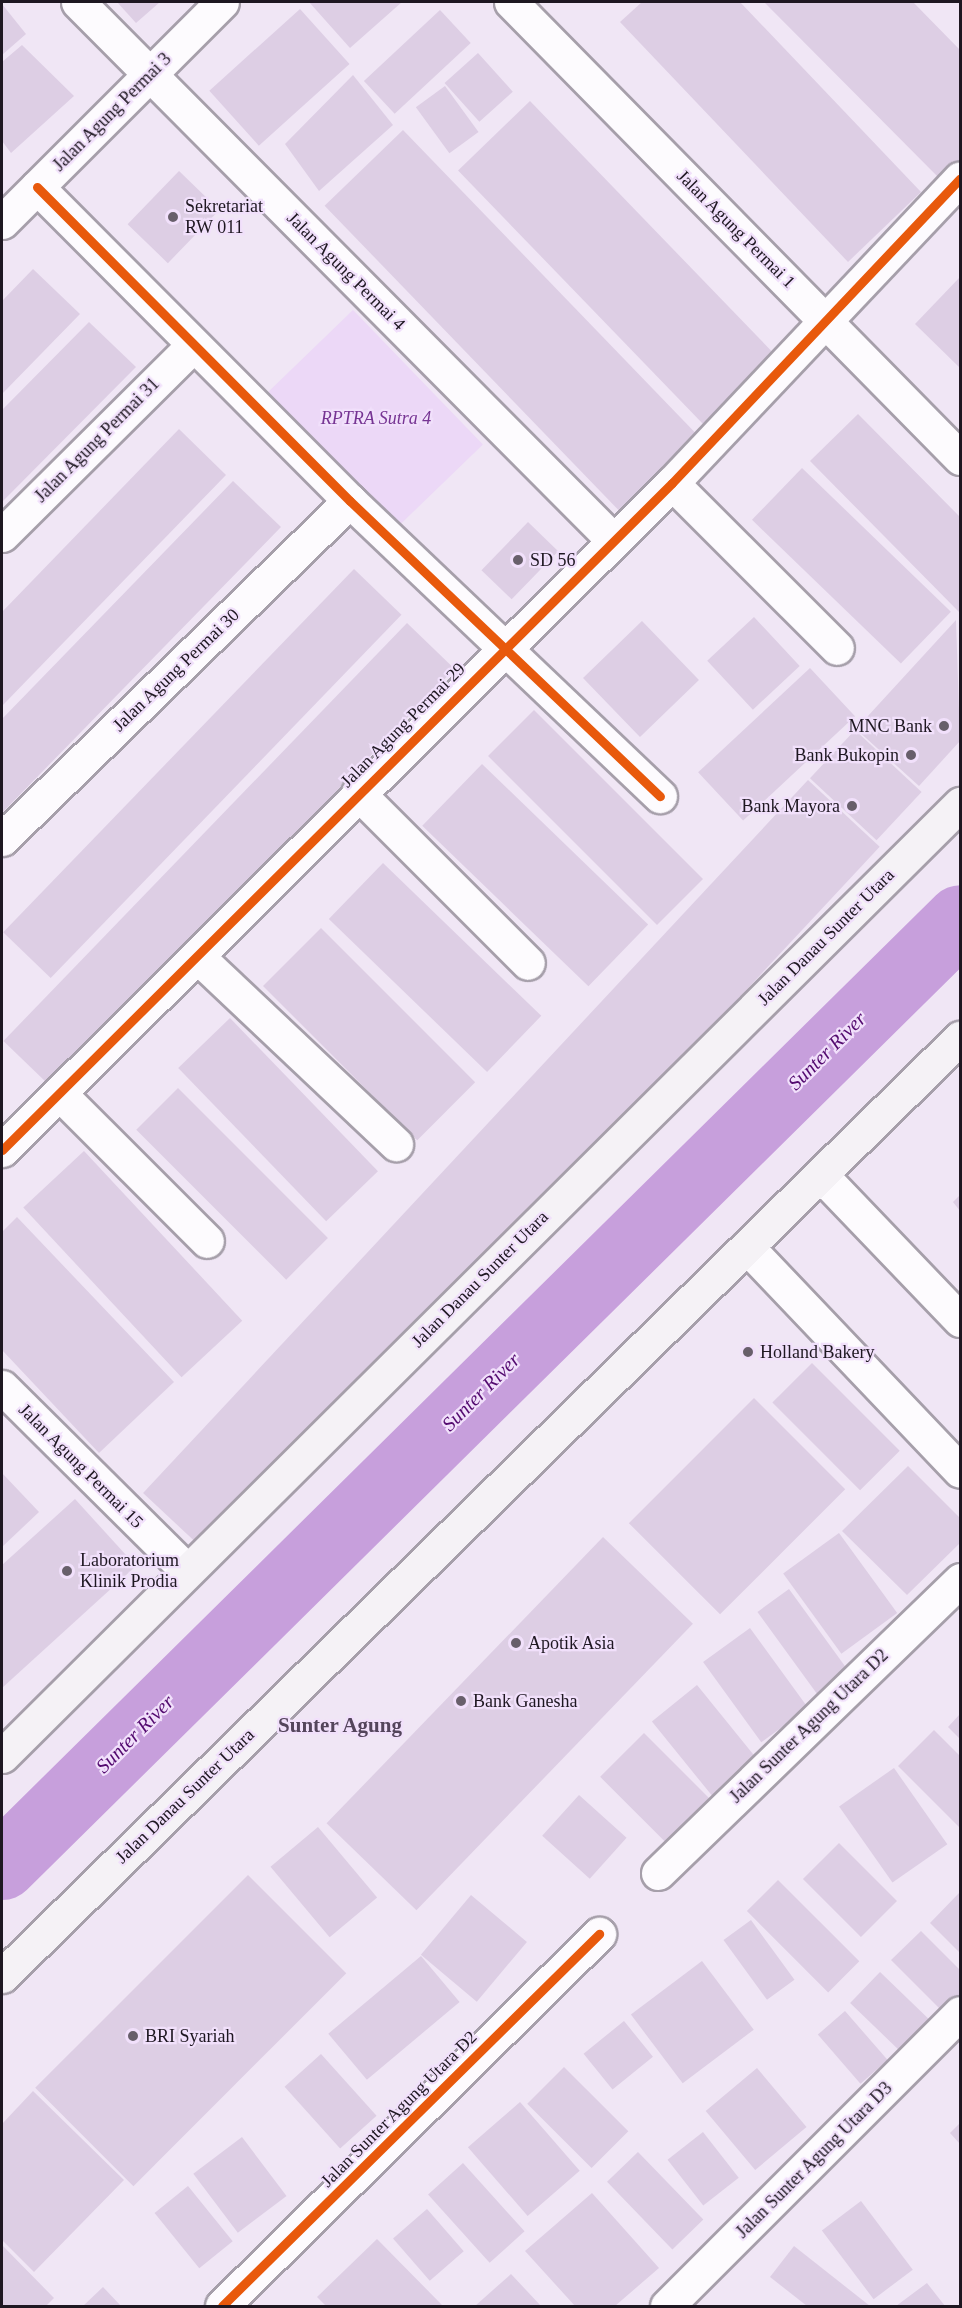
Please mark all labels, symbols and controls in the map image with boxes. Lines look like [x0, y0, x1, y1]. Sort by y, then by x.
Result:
street label: Jalan Agung Permai 3 [48, 48, 176, 176]
street label: Jalan Agung Permai 1 [672, 165, 800, 293]
place label: Sekretariat RW 011 [185, 196, 263, 238]
street label: Jalan Agung Permai 4 [282, 207, 410, 335]
marker: Sekretariat RW 011 [166, 210, 180, 224]
street label: Jalan Agung Permai 31 [30, 373, 164, 507]
park label: RPTRA Sutra 4 [321, 407, 431, 429]
place label: SD 56 [530, 549, 576, 571]
marker: SD 56 [511, 553, 525, 567]
street label: Jalan Agung Permai 30 [108, 604, 244, 736]
street label: Jalan Agung Permai 29 [336, 658, 470, 792]
place label: MNC Bank [848, 715, 932, 737]
marker: MNC Bank [937, 719, 951, 733]
place label: Bank Bukopin [794, 744, 899, 766]
marker: Bank Bukopin [904, 748, 918, 762]
place label: Bank Mayora [742, 795, 840, 817]
marker: Bank Mayora [845, 799, 859, 813]
street label: Jalan Danau Sunter Utara [753, 864, 899, 1010]
water label: Sunter River [783, 1007, 871, 1095]
street label: Jalan Danau Sunter Utara [407, 1206, 553, 1352]
place label: Holland Bakery [760, 1341, 874, 1363]
marker: Holland Bakery [741, 1345, 755, 1359]
water label: Sunter River [437, 1348, 525, 1436]
street label: Jalan Agung Permai 15 [14, 1399, 148, 1533]
place label: Laboratorium Klinik Prodia [80, 1550, 179, 1592]
marker: Laboratorium Klinik Prodia [58, 1562, 76, 1580]
place label: Apotik Asia [528, 1632, 615, 1654]
marker: Apotik Asia [509, 1636, 523, 1650]
street label: Jalan Sunter Agung Utara D2 [725, 1644, 893, 1808]
water label: Sunter River [91, 1690, 179, 1778]
place label: Bank Ganesha [473, 1690, 577, 1712]
marker: Bank Ganesha [454, 1694, 468, 1708]
district label: Sunter Agung [277, 1712, 403, 1738]
street label: Jalan Danau Sunter Utara [111, 1724, 259, 1868]
place label: BRI Syariah [145, 2025, 234, 2047]
street label: Jalan Sunter Agung Utara D2 [316, 2026, 482, 2192]
marker: BRI Syariah [126, 2029, 140, 2043]
street label: Jalan Sunter Agung Utara D3 [731, 2077, 897, 2243]

